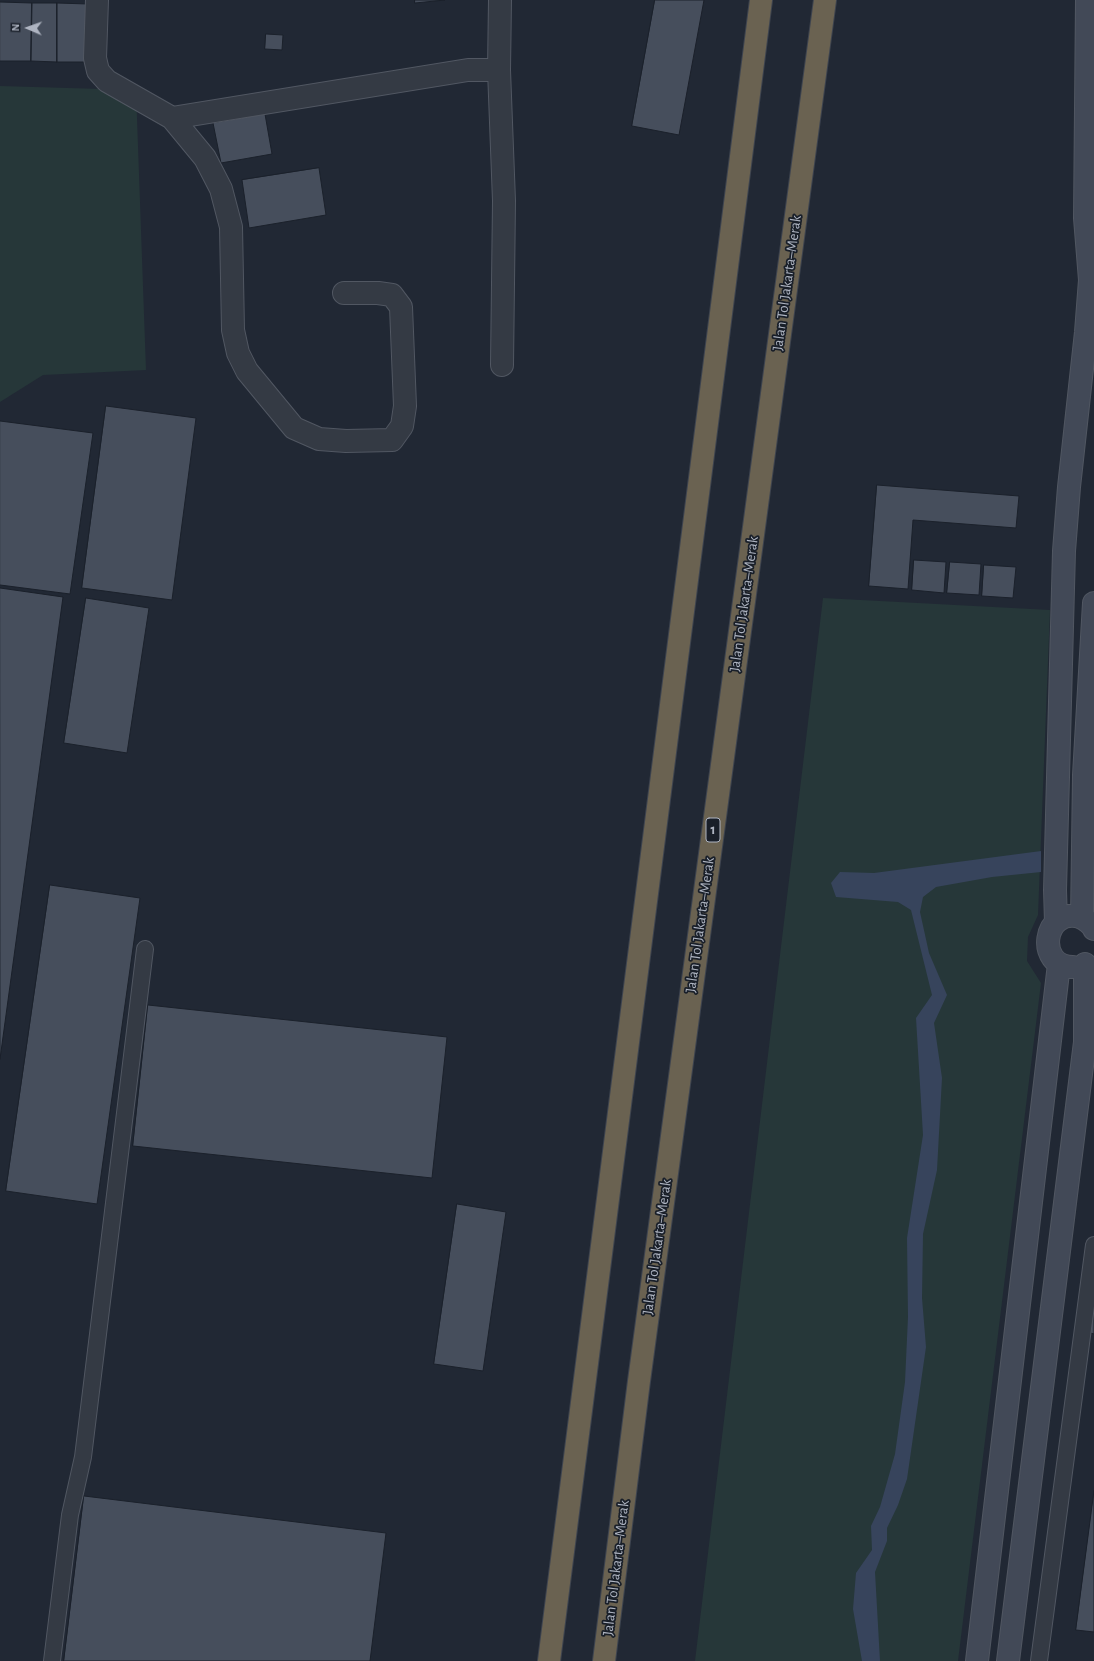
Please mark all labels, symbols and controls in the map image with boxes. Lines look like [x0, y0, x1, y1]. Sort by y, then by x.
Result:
north arrow [8, 8, 48, 48]
text: N [10, 24, 21, 32]
street label: Jalan Tol Jakarta–Merak [769, 214, 805, 352]
street label: Jalan Tol Jakarta–Merak [726, 535, 762, 673]
road number: 1 [706, 818, 720, 842]
street label: Jalan Tol Jakarta–Merak [682, 856, 718, 994]
street label: Jalan Tol Jakarta–Merak [639, 1178, 675, 1316]
street label: Jalan Tol Jakarta–Merak [599, 1499, 633, 1637]

